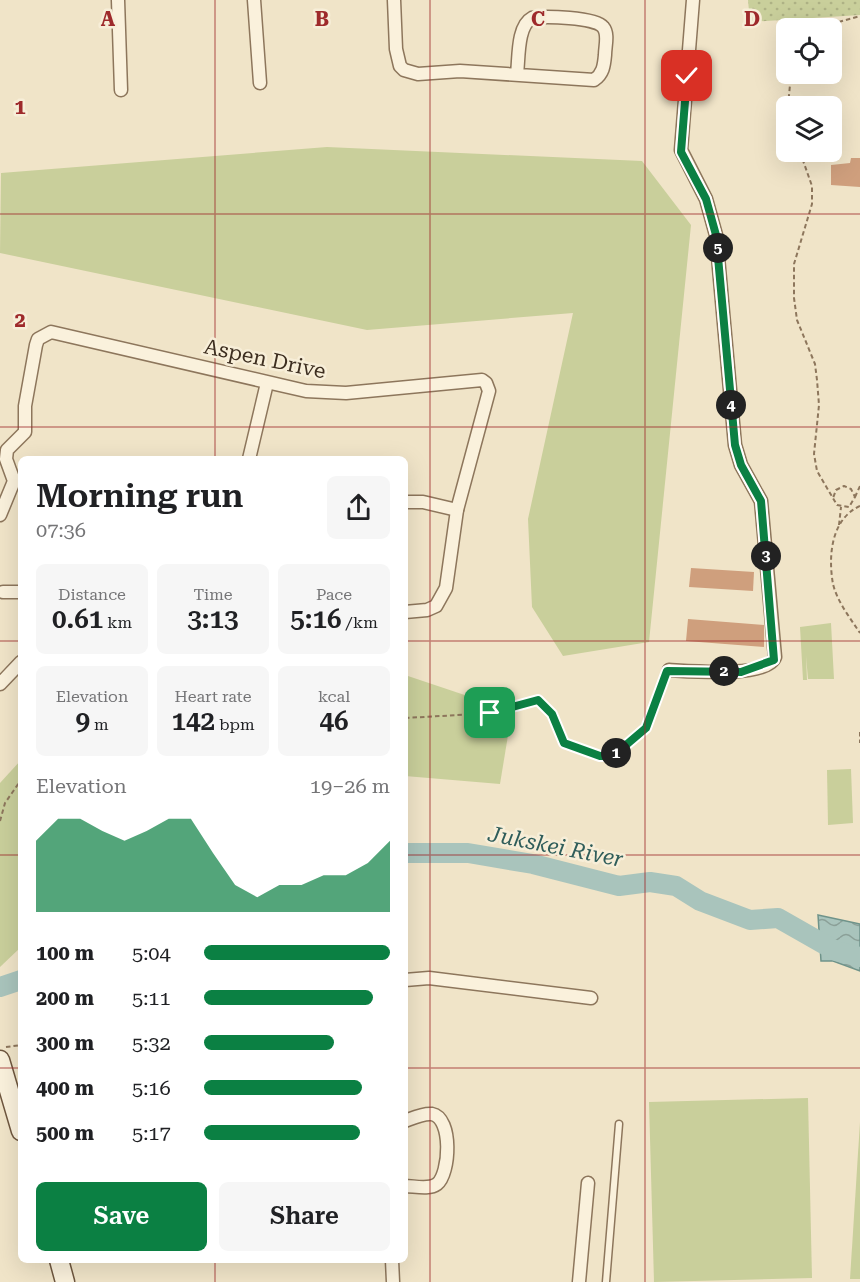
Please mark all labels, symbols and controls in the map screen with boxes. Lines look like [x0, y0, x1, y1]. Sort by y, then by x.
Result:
text: A [101, 7, 116, 31]
text: B [315, 7, 329, 31]
text: C [531, 7, 545, 31]
text: D [744, 7, 760, 31]
map controls [776, 18, 842, 162]
button: locate [776, 18, 842, 84]
pin [661, 50, 712, 101]
icon: check [670, 59, 703, 92]
text: 1 [14, 95, 26, 119]
button: layers [776, 96, 842, 162]
pin: 5 [703, 233, 733, 263]
text: 5 [714, 238, 722, 257]
text: 2 [14, 308, 26, 332]
street label: Aspen Drive [202, 334, 328, 384]
pin: 4 [716, 390, 746, 420]
text: 4 [727, 395, 735, 414]
text: Morning run [36, 476, 243, 515]
button: share [327, 476, 390, 539]
text: 07:36 [36, 518, 86, 542]
pin: 3 [751, 541, 781, 571]
text: 3 [762, 546, 770, 565]
text: Distance [58, 585, 126, 604]
text: Time [193, 585, 233, 604]
text: Pace [316, 585, 352, 604]
text: 0.61 [52, 604, 103, 634]
text: 3:13 [187, 604, 239, 634]
text: 5:16 [290, 604, 342, 634]
text: km [103, 613, 132, 632]
text: /km [342, 613, 378, 632]
pin: 2 [709, 656, 739, 686]
text: 2 [720, 661, 728, 680]
text: Elevation [56, 687, 128, 706]
text: Heart rate [175, 687, 251, 706]
text: kcal [318, 687, 350, 706]
pin [464, 687, 515, 738]
icon: arrive [473, 696, 506, 729]
text: 9 [75, 706, 90, 736]
text: 142 [171, 706, 215, 736]
text: 46 [319, 706, 349, 736]
text: m [90, 715, 109, 734]
text: bpm [215, 715, 255, 734]
pin: 1 [601, 738, 631, 768]
text: 1 [612, 743, 620, 762]
text: Elevation [36, 774, 127, 798]
text: 19–26 m [310, 774, 390, 798]
water label: Jukskei River [485, 821, 625, 872]
text: 100 m [36, 941, 94, 965]
text: 5:04 [132, 941, 171, 965]
text: 200 m [36, 986, 94, 1010]
text: 5:11 [132, 986, 171, 1010]
text: 300 m [36, 1031, 94, 1055]
text: 5:32 [132, 1031, 171, 1055]
text: 400 m [36, 1076, 94, 1100]
text: 5:16 [132, 1076, 171, 1100]
text: 500 m [36, 1121, 94, 1145]
text: 5:17 [132, 1121, 171, 1145]
button: Save [36, 1182, 207, 1251]
button: Share [219, 1182, 390, 1251]

